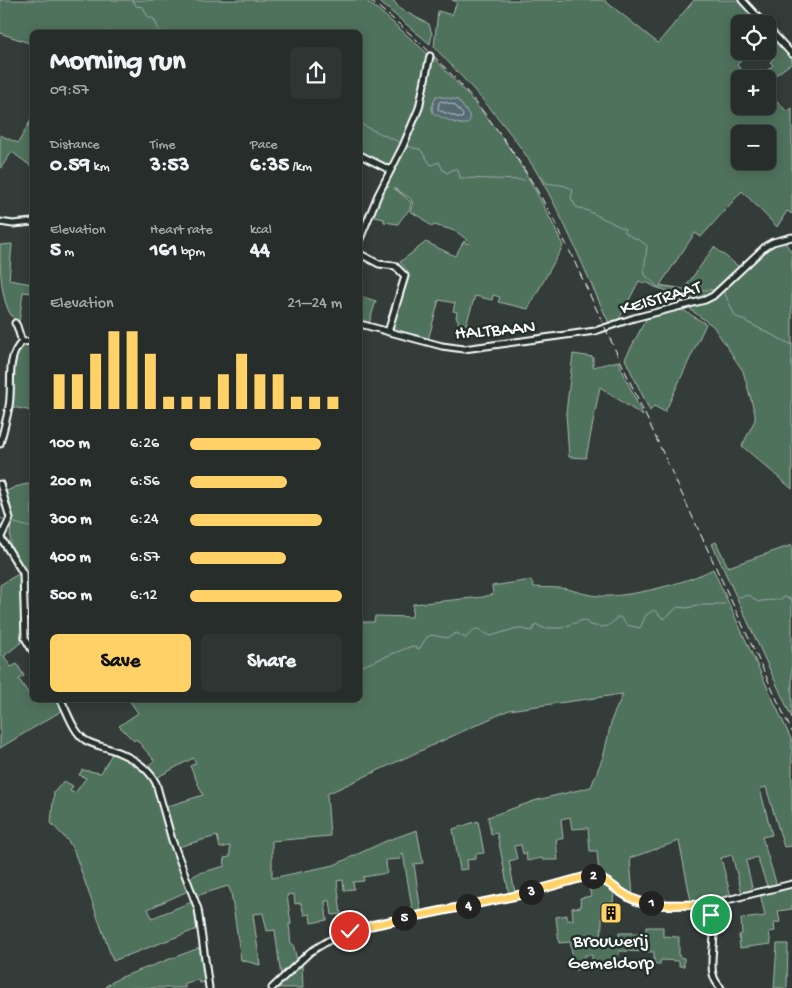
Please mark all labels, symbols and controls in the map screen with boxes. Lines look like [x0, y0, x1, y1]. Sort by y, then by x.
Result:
map controls [731, 15, 776, 170]
button: locate [731, 15, 776, 60]
text: Morning run [50, 46, 185, 79]
button: share [290, 47, 342, 99]
button: + [731, 70, 776, 115]
text: 09:57 [50, 82, 89, 101]
button: − [731, 125, 776, 170]
text: Distance [50, 137, 99, 154]
text: Time [150, 137, 176, 154]
text: Pace [250, 137, 277, 154]
text: 0.59 [50, 154, 90, 179]
text: 3:53 [150, 154, 189, 179]
text: 6:35 [250, 154, 289, 179]
text: km [90, 159, 110, 176]
text: /km [289, 159, 312, 176]
text: Elevation [50, 222, 106, 239]
text: Heart rate [150, 222, 213, 239]
text: kcal [250, 222, 272, 239]
text: 5 [50, 239, 61, 264]
text: 161 [150, 239, 178, 264]
text: 44 [250, 239, 270, 264]
text: m [61, 244, 74, 261]
text: bpm [178, 244, 205, 261]
street label: KEISTRAAT [618, 277, 705, 322]
text: Elevation [50, 295, 114, 314]
text: 21–24 m [287, 295, 342, 314]
street label: HALTBAAN [454, 317, 537, 346]
text: 100 m [50, 435, 90, 454]
text: 6:26 [130, 435, 159, 454]
text: 200 m [50, 473, 91, 492]
text: 6:56 [130, 473, 160, 492]
text: 300 m [50, 511, 92, 530]
text: 6:24 [130, 511, 159, 530]
text: 400 m [50, 549, 91, 568]
text: 6:57 [130, 549, 160, 568]
text: 500 m [50, 587, 92, 606]
text: 6:12 [130, 587, 157, 606]
button: Save [50, 634, 191, 692]
button: Share [201, 634, 342, 692]
pin: 2 [580, 864, 606, 888]
text: 2 [590, 868, 597, 885]
pin: 3 [518, 880, 544, 904]
text: 3 [528, 884, 535, 901]
pin: 1 [638, 890, 664, 916]
pin: 4 [456, 894, 480, 918]
pin [690, 894, 732, 936]
text: 1 [649, 895, 654, 912]
text: 4 [465, 898, 472, 915]
building icon: Brouwerij Gemeldorp [599, 901, 623, 925]
icon: arrive [697, 901, 725, 929]
pin: 5 [392, 906, 416, 930]
pin [329, 910, 371, 952]
text: 5 [401, 910, 408, 927]
icon: check [336, 917, 364, 945]
place label: Brouwerij Gemeldorp [568, 931, 655, 976]

